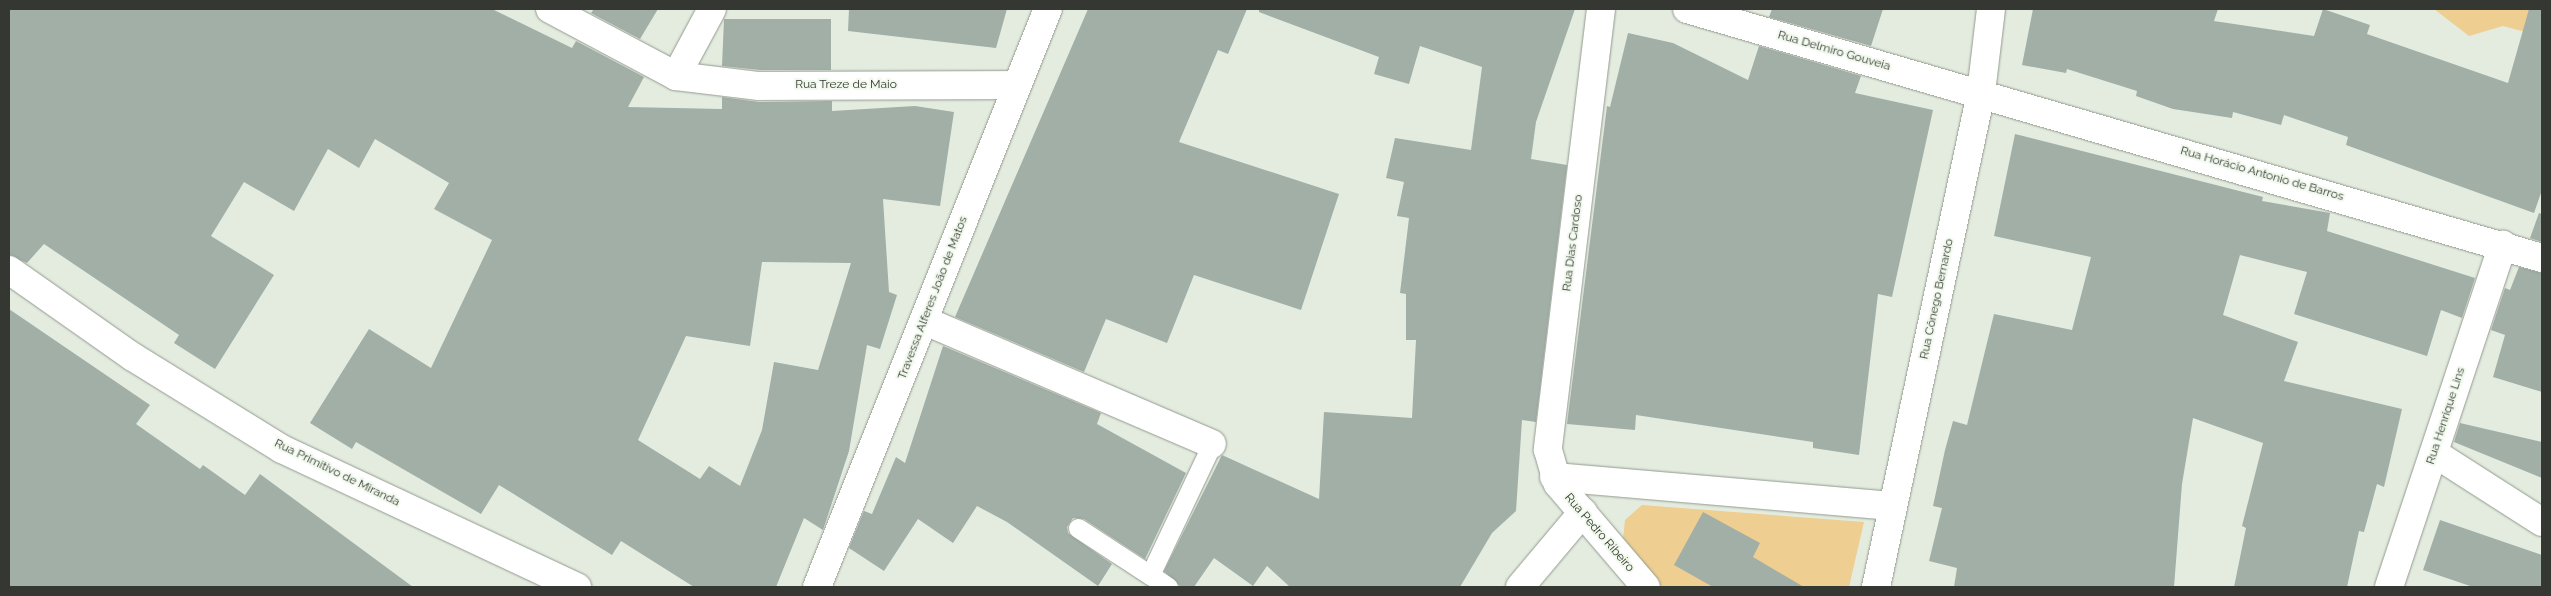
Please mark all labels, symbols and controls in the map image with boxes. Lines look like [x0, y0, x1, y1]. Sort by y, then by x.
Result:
street label: Rua Delmiro Gouveia [1776, 28, 1892, 74]
street label: Rua Treze de Maio [795, 78, 897, 92]
street label: Rua Horácio Antonio de Barros [2178, 144, 2346, 204]
street label: Rua Dias Cardoso [1560, 194, 1586, 292]
street label: Travessa Alferes João de Matos [895, 214, 971, 382]
street label: Rua Cônego Bernardo [1917, 237, 1957, 361]
street label: Rua Henrique Lins [2424, 366, 2468, 466]
street label: Rua Primitivo de Miranda [272, 436, 402, 510]
street label: Rua Pedro Ribeiro [1561, 491, 1637, 575]

